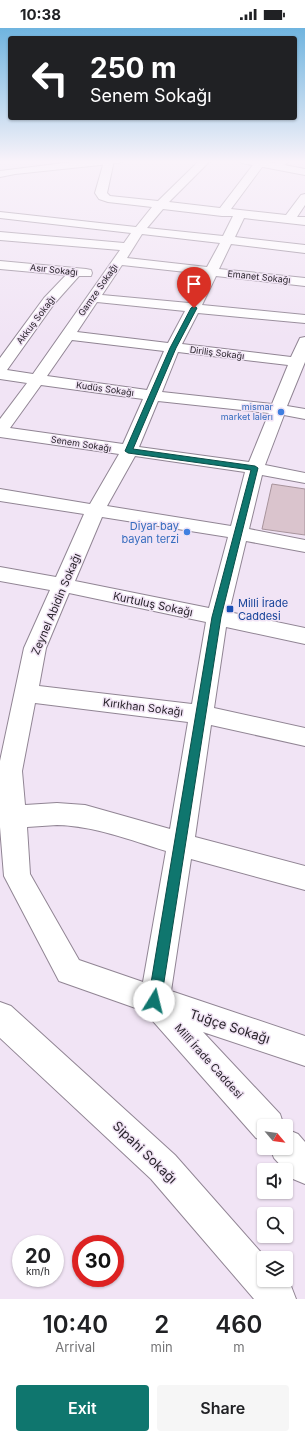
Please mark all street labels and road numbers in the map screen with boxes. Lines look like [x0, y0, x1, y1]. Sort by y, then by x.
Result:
street label: Asır Sokağı [30, 262, 78, 277]
street label: Gamze Sokağı [76, 262, 120, 318]
street label: Emanet Sokağı [227, 268, 291, 285]
street label: Akkuş Sokağı [14, 293, 57, 346]
street label: Diriliş Sokağı [189, 344, 245, 361]
street label: Kudüs Sokağı [76, 379, 135, 398]
street label: Senem Sokağı [50, 433, 112, 454]
street label: Zeynel Abidin Sokağı [28, 551, 84, 657]
street label: Kurtuluş Sokağı [112, 589, 194, 619]
street label: Kırıkhan Sokağı [102, 695, 184, 719]
street label: Tuğçe Sokağı [188, 1005, 272, 1047]
street label: Millî İrade Caddesi [172, 1021, 246, 1101]
street label: Sipahi Sokağı [110, 1117, 180, 1187]

